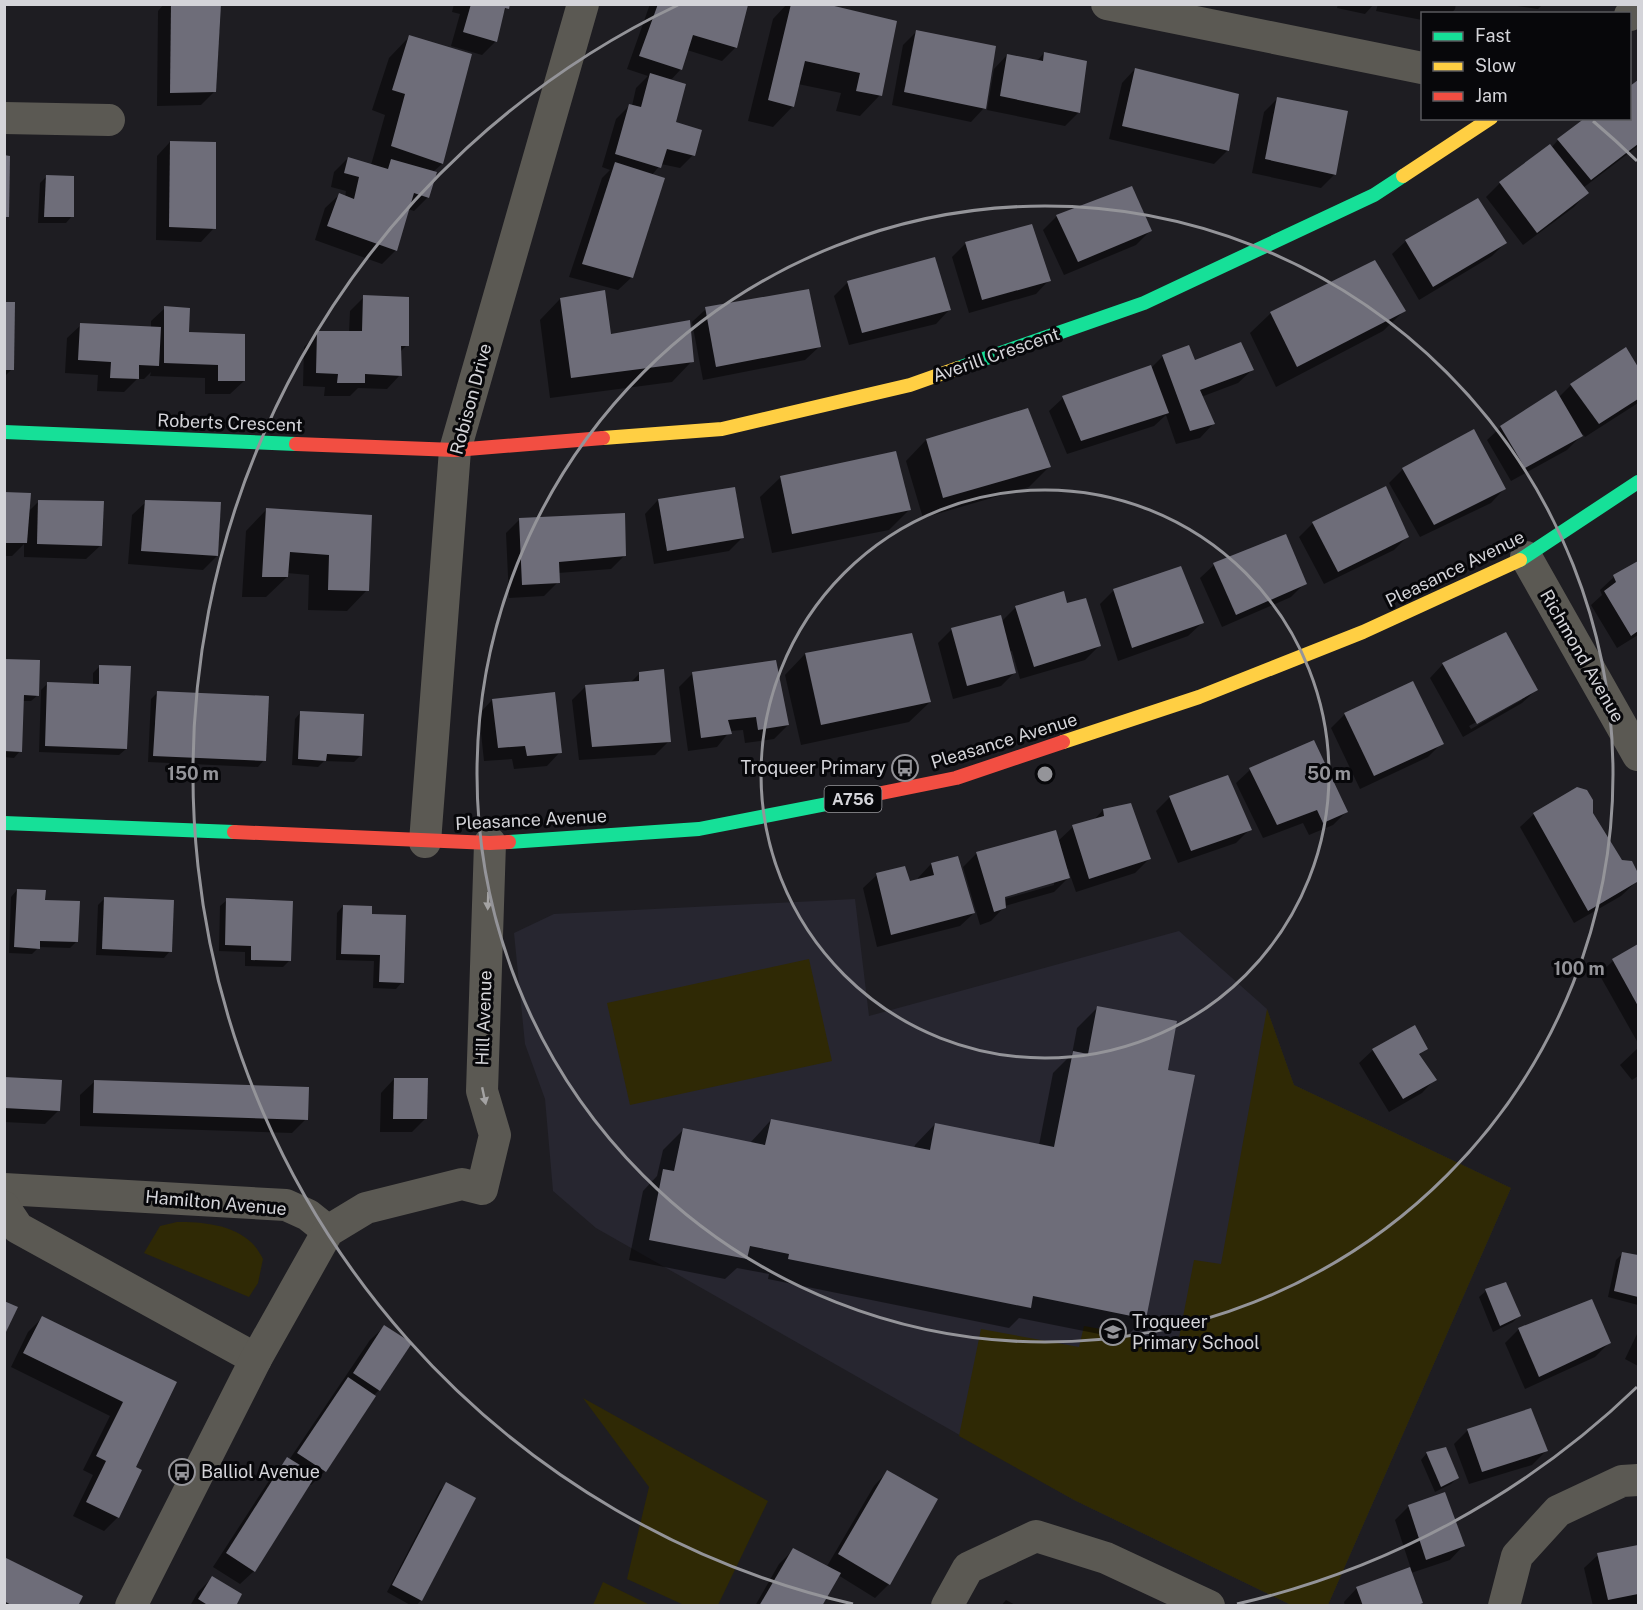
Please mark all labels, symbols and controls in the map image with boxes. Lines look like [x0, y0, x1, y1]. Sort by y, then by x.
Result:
legend [1421, 12, 1631, 120]
text: Fast [1475, 25, 1511, 46]
text: Slow [1475, 55, 1516, 76]
text: Jam [1475, 85, 1508, 106]
street label: Averill Crescent [930, 323, 1062, 386]
street label: Robison Drive [446, 341, 495, 457]
street label: Roberts Crescent [157, 409, 303, 436]
street label: Pleasance Avenue [1382, 526, 1528, 611]
street label: Richmond Avenue [1536, 586, 1629, 726]
street label: Pleasance Avenue [928, 708, 1080, 773]
bus stop icon: Troqueer Primary [890, 753, 920, 783]
place label: Troqueer Primary [740, 757, 886, 778]
text: 150 m [167, 763, 219, 784]
text: 50 m [1307, 763, 1351, 784]
centre of rings [1035, 764, 1055, 784]
road number: A756 [824, 786, 882, 812]
street label: Pleasance Avenue [455, 805, 607, 834]
one-way arrow [483, 892, 492, 911]
text: 100 m [1553, 958, 1605, 979]
street label: Hill Avenue [471, 970, 496, 1066]
one-way arrow [480, 1087, 489, 1106]
street label: Hamilton Avenue [144, 1186, 288, 1219]
place label: Troqueer Primary School [1132, 1311, 1260, 1353]
school or university icon: Troqueer Primary School [1098, 1317, 1128, 1347]
bus stop icon: Balliol Avenue [167, 1457, 197, 1487]
place label: Balliol Avenue [201, 1461, 320, 1482]

